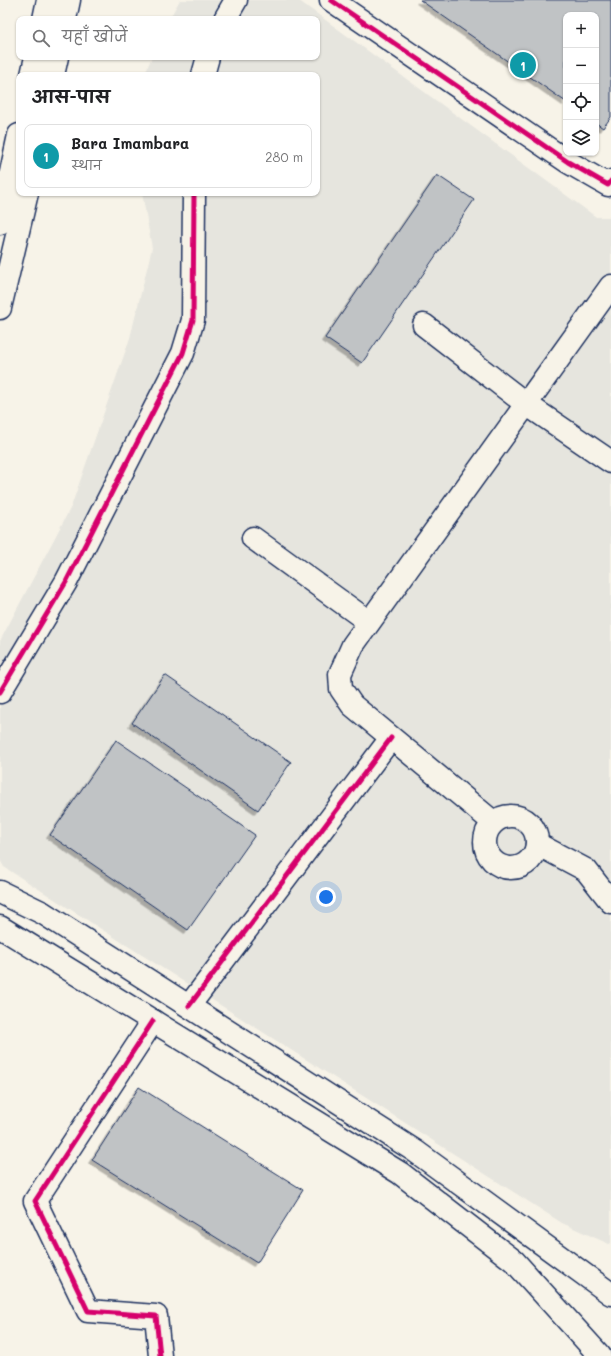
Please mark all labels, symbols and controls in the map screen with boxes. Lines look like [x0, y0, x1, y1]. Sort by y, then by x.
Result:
map controls [563, 12, 599, 156]
button: + [563, 12, 599, 48]
search box [16, 16, 320, 60]
text: यहाँ खोजें [62, 26, 127, 46]
icon: search [30, 27, 52, 49]
button: − [563, 48, 599, 84]
pin: 1 [510, 50, 536, 80]
button: locate [563, 84, 599, 120]
text: आस-पास [32, 85, 110, 107]
button: layers [563, 120, 599, 156]
text: Bara Imambara [71, 133, 189, 153]
text: 1 [43, 148, 49, 165]
text: 280 m [265, 148, 303, 165]
text: स्थान [71, 156, 102, 173]
your location [316, 887, 336, 907]

